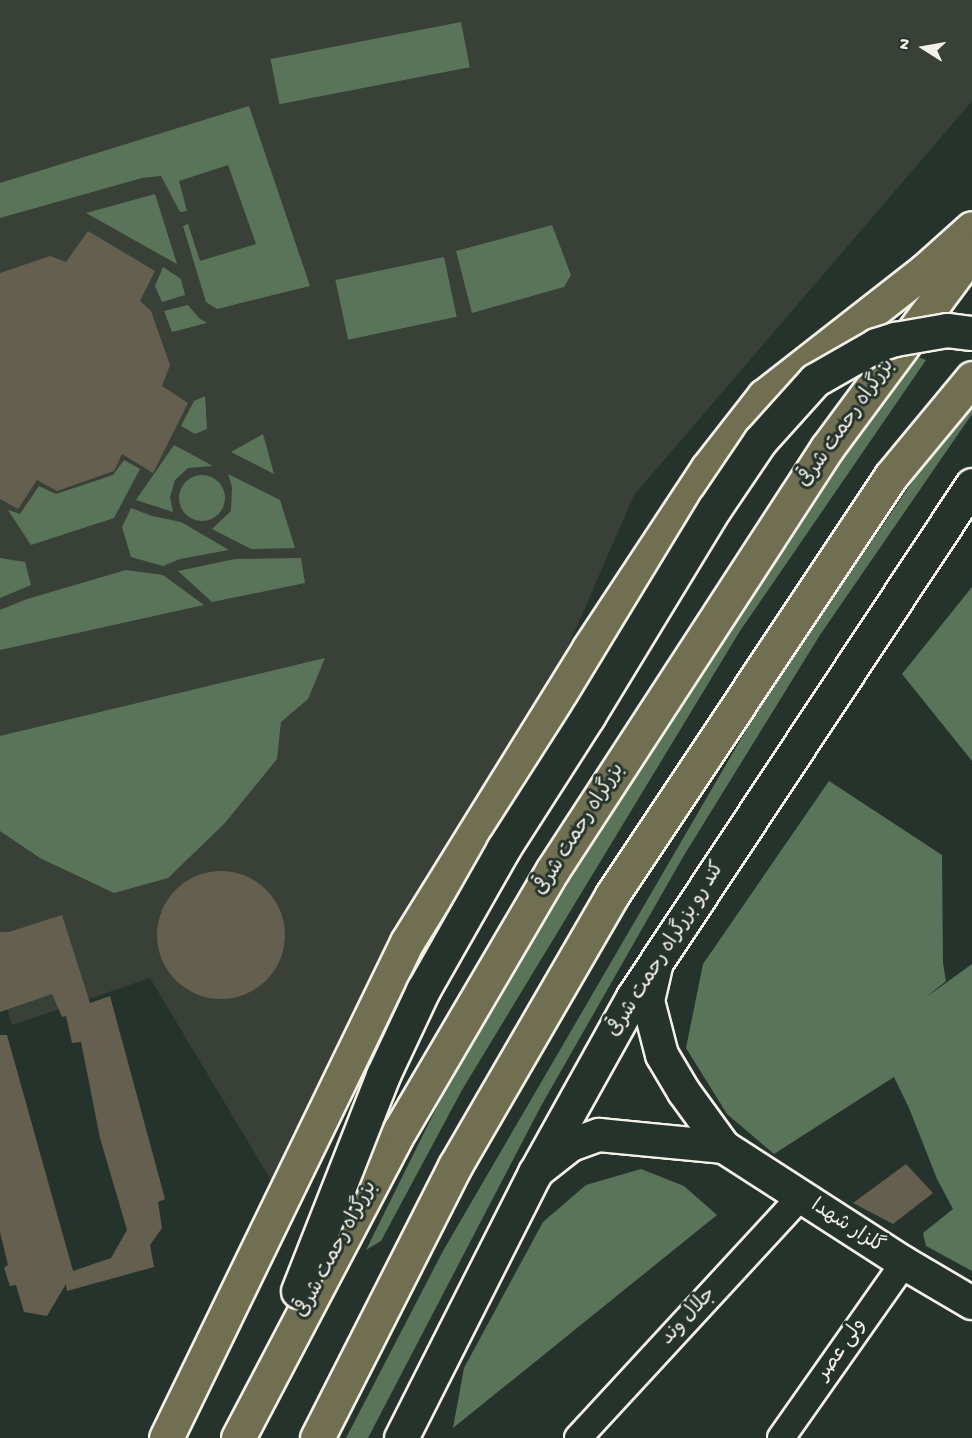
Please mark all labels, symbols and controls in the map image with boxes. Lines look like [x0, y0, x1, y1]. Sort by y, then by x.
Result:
north arrow [894, 18, 954, 78]
text: N [896, 38, 916, 51]
street label: بزرگراه رحمت شرقی [794, 355, 900, 493]
street label: بزرگراه رحمت شرقی [530, 759, 630, 901]
street label: کند رو بزرگراه رحمت شرقی [603, 858, 731, 1042]
street label: بزرگراه رحمت شرقی [291, 1177, 383, 1323]
street label: گلزار شهدا [806, 1194, 888, 1260]
street label: جلال وند [656, 1283, 722, 1351]
street label: ولی عصر [812, 1314, 872, 1386]

